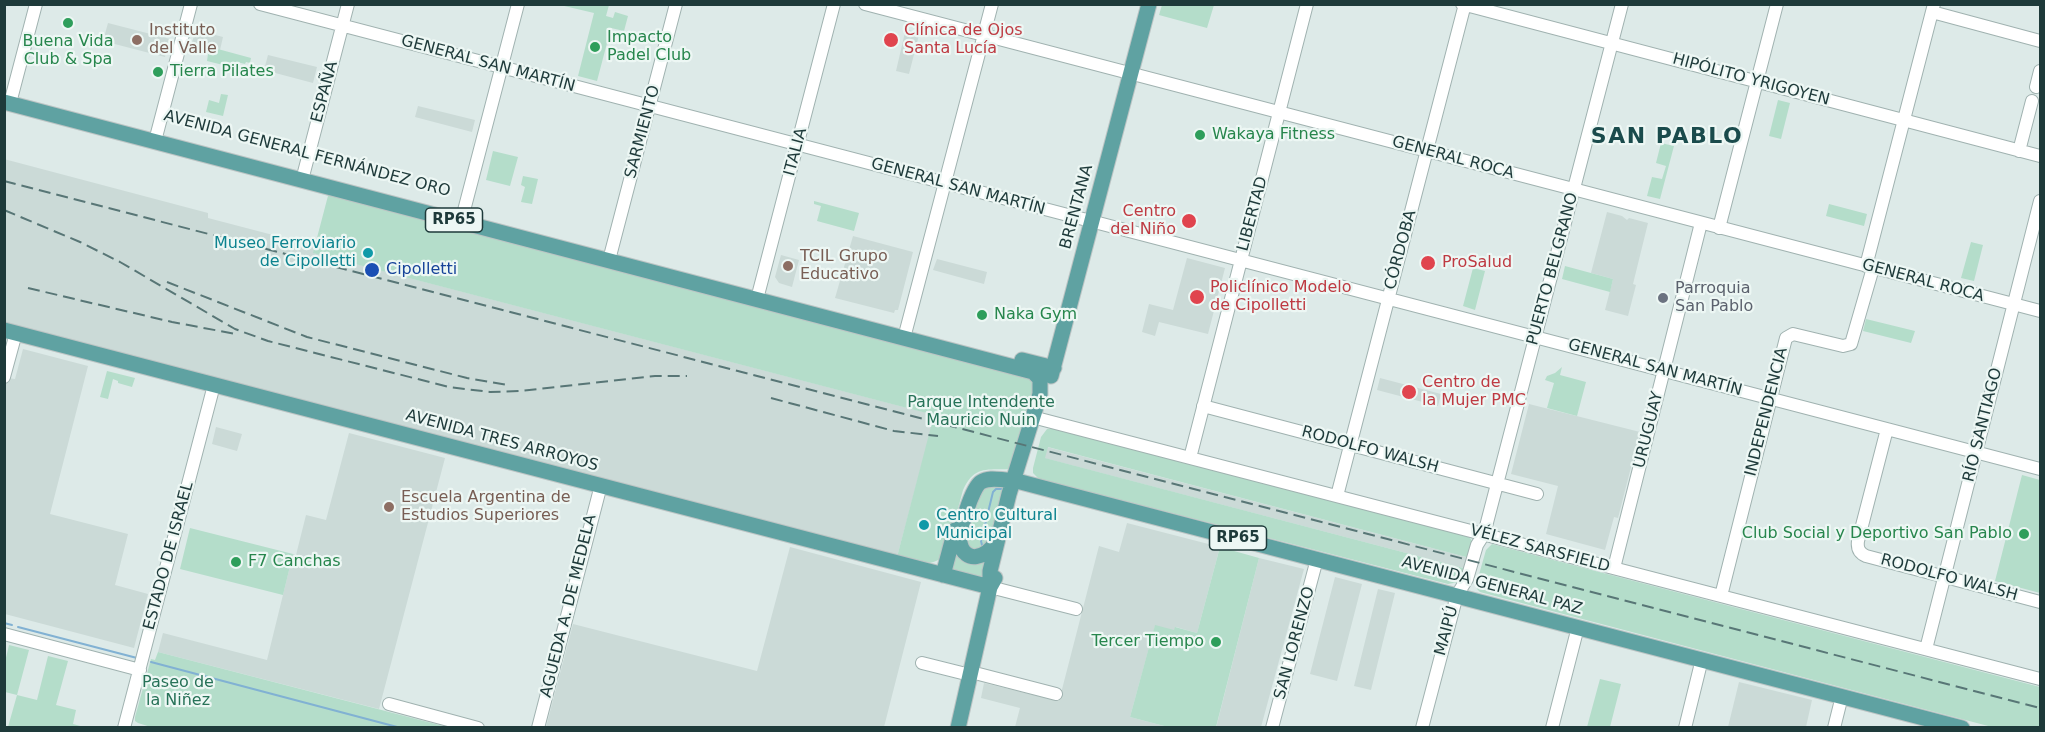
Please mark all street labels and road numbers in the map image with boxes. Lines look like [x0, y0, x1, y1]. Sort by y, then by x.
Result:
street label: GENERAL SAN MARTÍN [399, 31, 577, 97]
street label: HIPÓLITO YRIGOYEN [1670, 50, 1832, 110]
street label: ESPAÑA [308, 59, 342, 125]
street label: SARMIENTO [621, 83, 665, 181]
street label: AVENIDA GENERAL FERNÁNDEZ ORO [162, 106, 452, 202]
street label: ITALIA [780, 126, 812, 178]
street label: GENERAL ROCA [1390, 132, 1516, 184]
street label: GENERAL SAN MARTÍN [869, 154, 1047, 220]
street label: BRENTANA [1057, 163, 1097, 251]
street label: LIBERTAD [1234, 175, 1272, 253]
street label: PUERTO BELGRANO [1523, 191, 1583, 347]
road number: RP65 [426, 208, 482, 232]
street label: CÓRDOBA [1381, 208, 1421, 292]
street label: GENERAL ROCA [1860, 255, 1986, 307]
street label: GENERAL SAN MARTÍN [1566, 335, 1744, 401]
street label: INDEPENDENCIA [1742, 346, 1792, 478]
street label: RÍO SANTIAGO [1960, 366, 2006, 484]
street label: URUGUAY [1630, 390, 1668, 470]
street label: AVENIDA TRES ARROYOS [404, 406, 600, 476]
street label: RODOLFO WALSH [1299, 422, 1441, 478]
street label: ESTADO DE ISRAEL [140, 480, 198, 632]
street label: AGUEDA A. DE MEDELA [537, 513, 601, 699]
street label: VÉLEZ SARSFIELD [1468, 521, 1612, 577]
road number: RP65 [1210, 526, 1266, 550]
street label: RODOLFO WALSH [1878, 550, 2020, 606]
street label: AVENIDA GENERAL PAZ [1400, 553, 1584, 619]
street label: SAN LORENZO [1271, 584, 1319, 702]
street label: MAIPÚ [1431, 604, 1463, 658]

